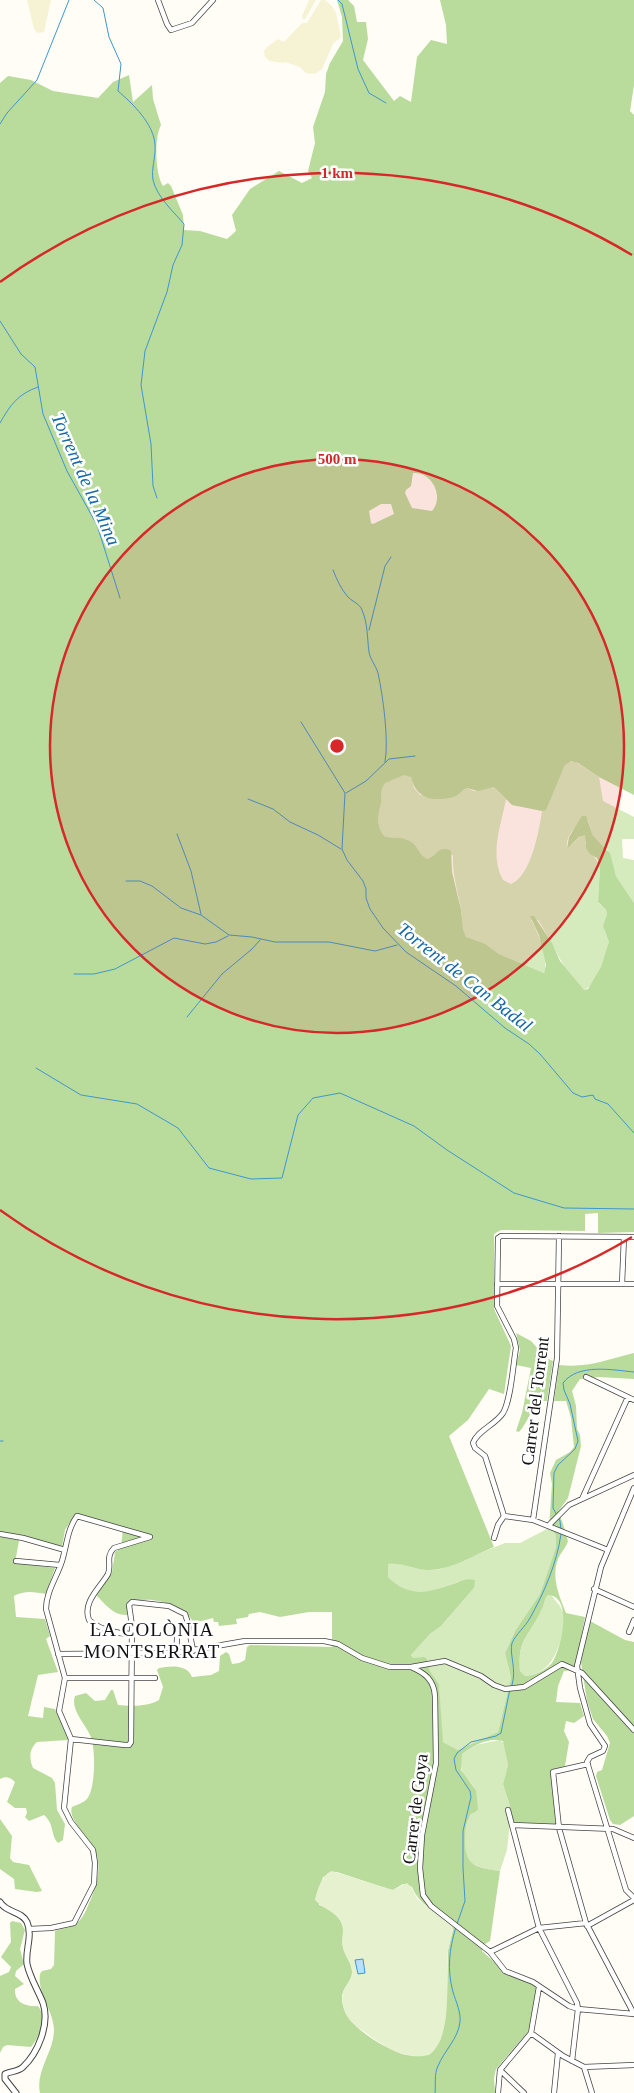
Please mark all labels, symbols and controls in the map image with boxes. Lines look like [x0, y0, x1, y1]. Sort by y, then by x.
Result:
text: 1 km [321, 165, 354, 181]
water label: Torrent de la Mina [47, 410, 125, 548]
text: 500 m [318, 451, 357, 467]
centre of rings [328, 737, 346, 755]
water label: Torrent de Can Badal [394, 918, 536, 1036]
street label: Carrer del Torrent [517, 1336, 553, 1466]
district label: LA COLÒNIA MONTSERRAT [84, 1619, 220, 1662]
street label: Carrer de Goya [398, 1753, 432, 1865]

